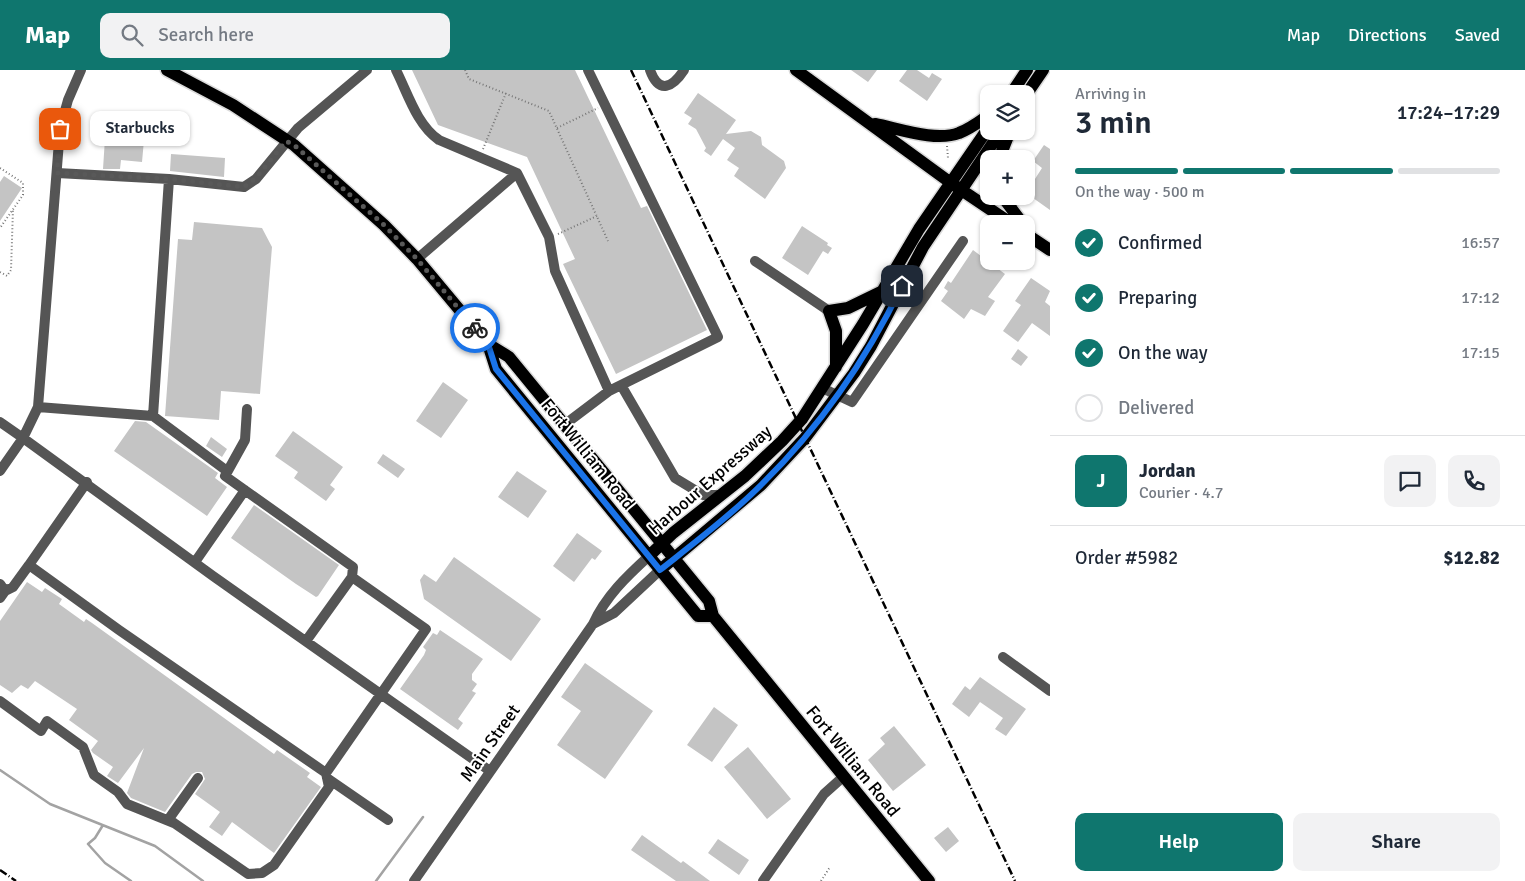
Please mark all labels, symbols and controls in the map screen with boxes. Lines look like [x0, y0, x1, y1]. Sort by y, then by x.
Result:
search box [100, 13, 450, 58]
text: Map [25, 20, 70, 50]
icon: search [118, 21, 146, 49]
text: Search here [158, 23, 254, 47]
text: Map [1287, 24, 1320, 46]
text: Directions [1348, 24, 1427, 46]
text: Saved [1455, 24, 1500, 46]
text: Arriving in [1075, 84, 1146, 104]
map controls [980, 85, 1035, 270]
button: layers [980, 85, 1035, 140]
text: 17:24–17:29 [1397, 101, 1500, 125]
text: 3 min [1075, 103, 1152, 142]
pin [39, 108, 81, 150]
callout: Starbucks [90, 112, 190, 146]
icon: bag [46, 115, 74, 143]
text: Starbucks [105, 118, 175, 138]
button: + [980, 150, 1035, 205]
text: On the way · 500 m [1075, 182, 1205, 202]
button: − [980, 215, 1035, 270]
icon: check [1075, 229, 1103, 257]
text: Confirmed [1118, 231, 1202, 255]
text: 16:57 [1461, 233, 1500, 253]
pin [881, 265, 923, 307]
icon: home [888, 272, 916, 300]
icon: check [1075, 284, 1103, 312]
text: Preparing [1118, 286, 1197, 310]
text: 17:12 [1461, 288, 1500, 308]
courier [450, 303, 500, 353]
icon: bike [461, 314, 489, 342]
icon: check [1075, 339, 1103, 367]
text: On the way [1118, 341, 1208, 365]
text: 17:15 [1461, 343, 1500, 363]
street label: Fort William Road [536, 394, 640, 514]
text: Delivered [1118, 396, 1194, 420]
street label: Harbour Expressway [644, 420, 777, 540]
button: chat [1384, 455, 1436, 507]
button: phone [1448, 455, 1500, 507]
text: Jordan [1139, 459, 1196, 483]
text: J [1097, 469, 1105, 493]
text: Courier · 4.7 [1139, 483, 1223, 503]
text: Order #5982 [1075, 546, 1178, 570]
text: $12.82 [1443, 546, 1500, 570]
street label: Main Street [455, 700, 525, 786]
street label: Fort William Road [801, 701, 905, 821]
button: Help [1075, 813, 1283, 871]
button: Share [1293, 813, 1500, 871]

